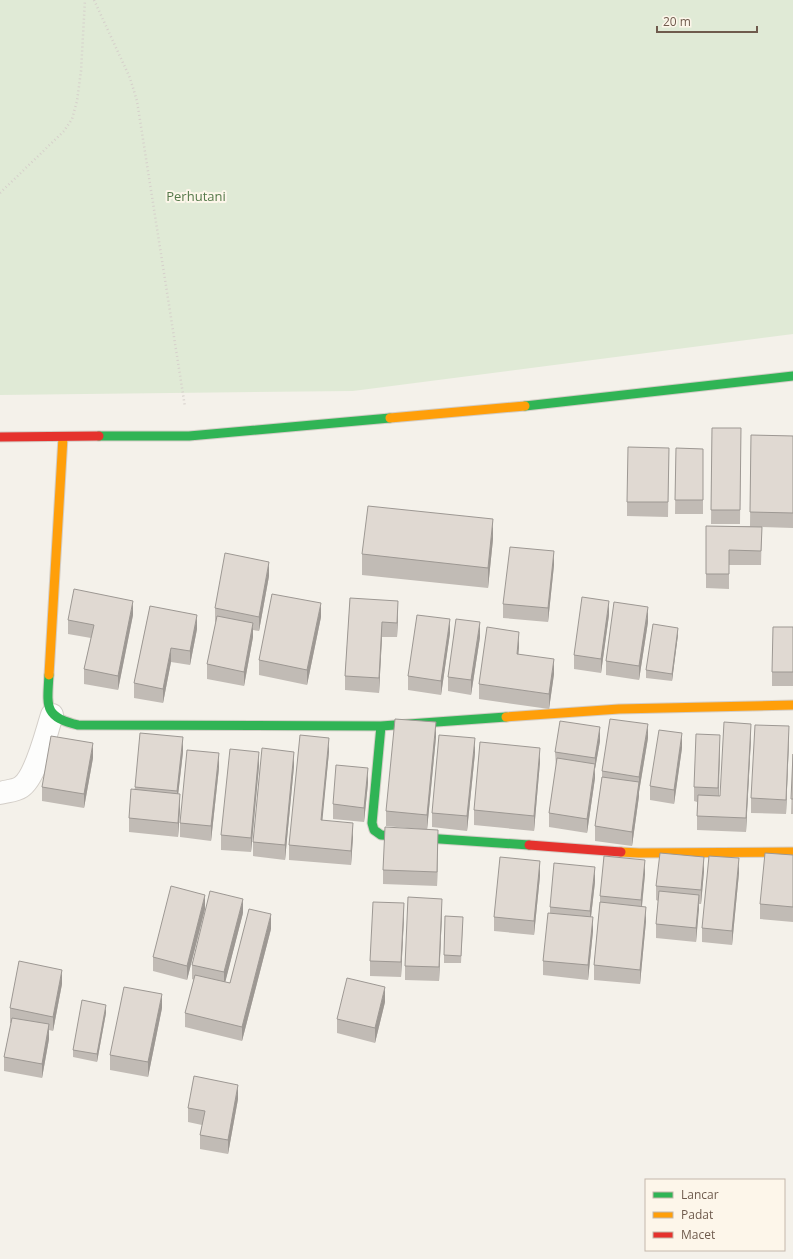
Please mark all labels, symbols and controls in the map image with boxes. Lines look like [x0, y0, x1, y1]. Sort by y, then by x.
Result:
scale bar [657, 8, 757, 34]
text: 20 m [663, 13, 691, 30]
park label: Perhutani [166, 187, 226, 205]
legend [645, 1179, 785, 1251]
text: Lancar [681, 1186, 719, 1203]
text: Padat [681, 1206, 713, 1223]
text: Macet [681, 1226, 715, 1243]

